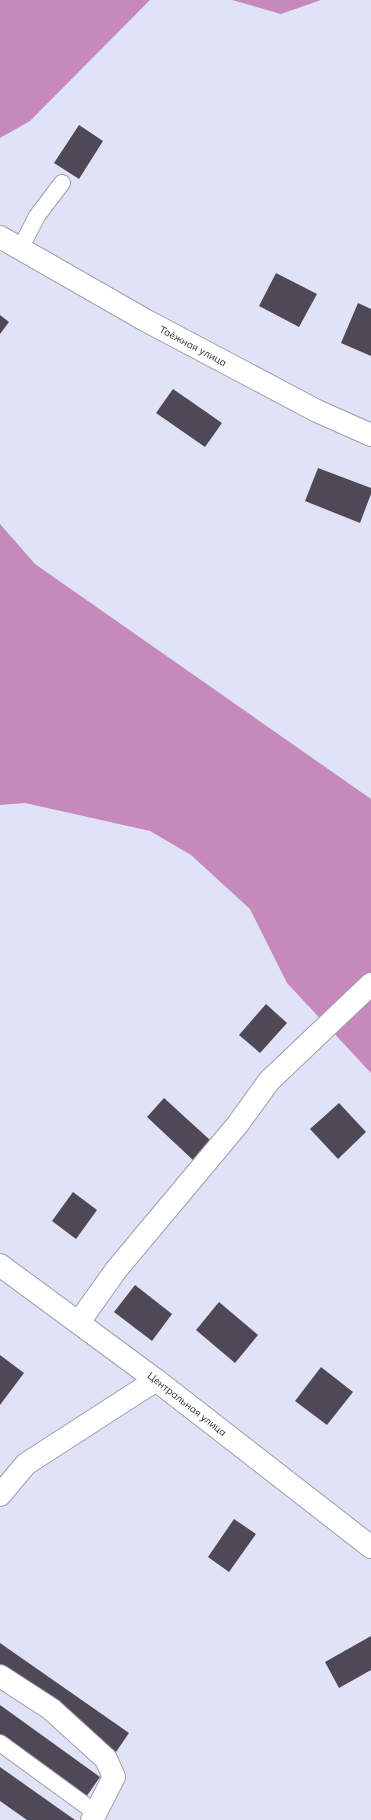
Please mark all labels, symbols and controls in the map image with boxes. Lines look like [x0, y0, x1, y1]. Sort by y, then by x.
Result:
street label: Таёжная улица [157, 323, 229, 369]
street label: Центральная улица [145, 1369, 229, 1439]

